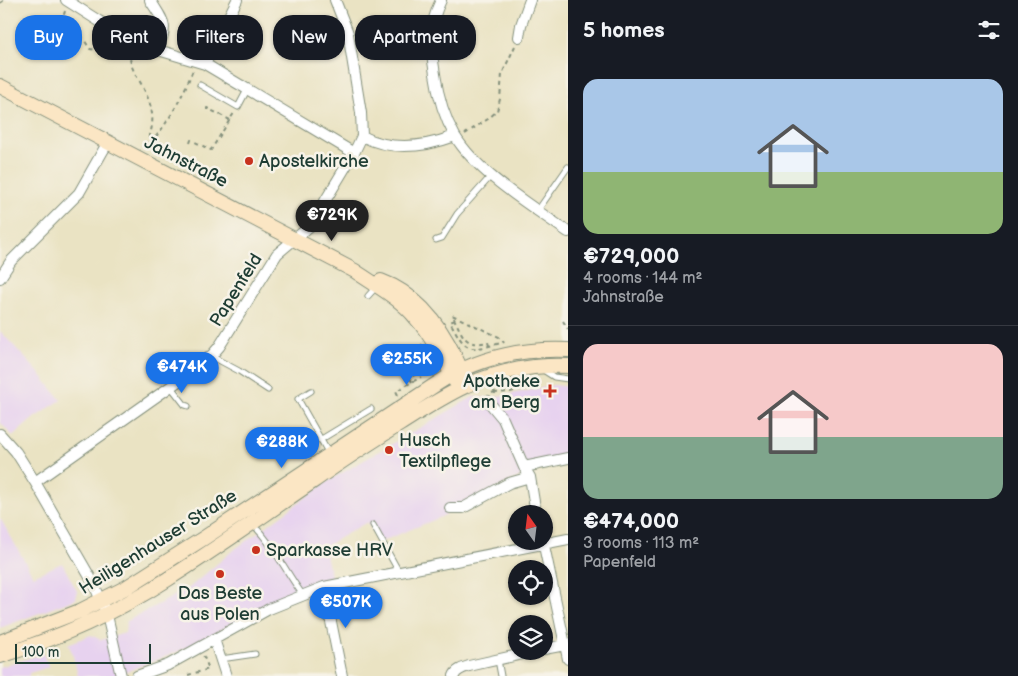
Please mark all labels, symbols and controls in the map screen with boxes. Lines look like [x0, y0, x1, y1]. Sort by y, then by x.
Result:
chip: Buy [15, 15, 82, 60]
chip: Rent [92, 15, 167, 60]
chip: Filters [177, 15, 263, 60]
chip: New [273, 15, 345, 60]
chip: Apartment [355, 15, 476, 60]
icon: filters [975, 16, 1003, 44]
text: 5 homes [583, 18, 665, 43]
icon: home [748, 111, 838, 201]
street label: Jahnstraße [141, 132, 232, 192]
place label: Apostelkirche [259, 151, 369, 172]
marker: Apostelkirche [243, 155, 255, 167]
pin: €729K [297, 200, 367, 242]
text: €729K [307, 206, 357, 225]
text: €729,000 [583, 244, 679, 269]
street label: Papenfeld [205, 250, 267, 330]
text: 4 rooms · 144 m² [583, 269, 702, 288]
text: Jahnstraße [583, 288, 664, 307]
pin: €255K [372, 344, 442, 386]
text: €255K [382, 350, 433, 369]
pin: €474K [147, 352, 217, 394]
text: €474K [157, 358, 207, 377]
place label: Apotheke am Berg [463, 371, 540, 413]
icon: home [748, 377, 838, 467]
marker: Apotheke am Berg [544, 385, 556, 397]
pin: €288K [247, 426, 317, 469]
place label: Husch Textilpflege [399, 430, 492, 472]
text: €288K [256, 433, 308, 452]
marker: Husch Textilpflege [383, 444, 395, 456]
street label: Heiligenhauser Straße [75, 485, 241, 599]
north arrow [508, 505, 552, 550]
map controls [508, 505, 553, 660]
text: €474,000 [583, 509, 679, 534]
text: 3 rooms · 113 m² [583, 534, 699, 553]
place label: Sparkasse HRV [266, 540, 393, 561]
marker: Sparkasse HRV [250, 544, 262, 556]
text: Papenfeld [583, 553, 656, 572]
button: locate [508, 560, 553, 605]
marker: Das Beste aus Polen [214, 568, 226, 580]
place label: Das Beste aus Polen [178, 583, 263, 625]
pin: €507K [311, 586, 381, 629]
text: €507K [321, 593, 371, 612]
button: layers [508, 615, 553, 660]
scale bar [15, 641, 151, 664]
text: 100 m [22, 644, 59, 661]

